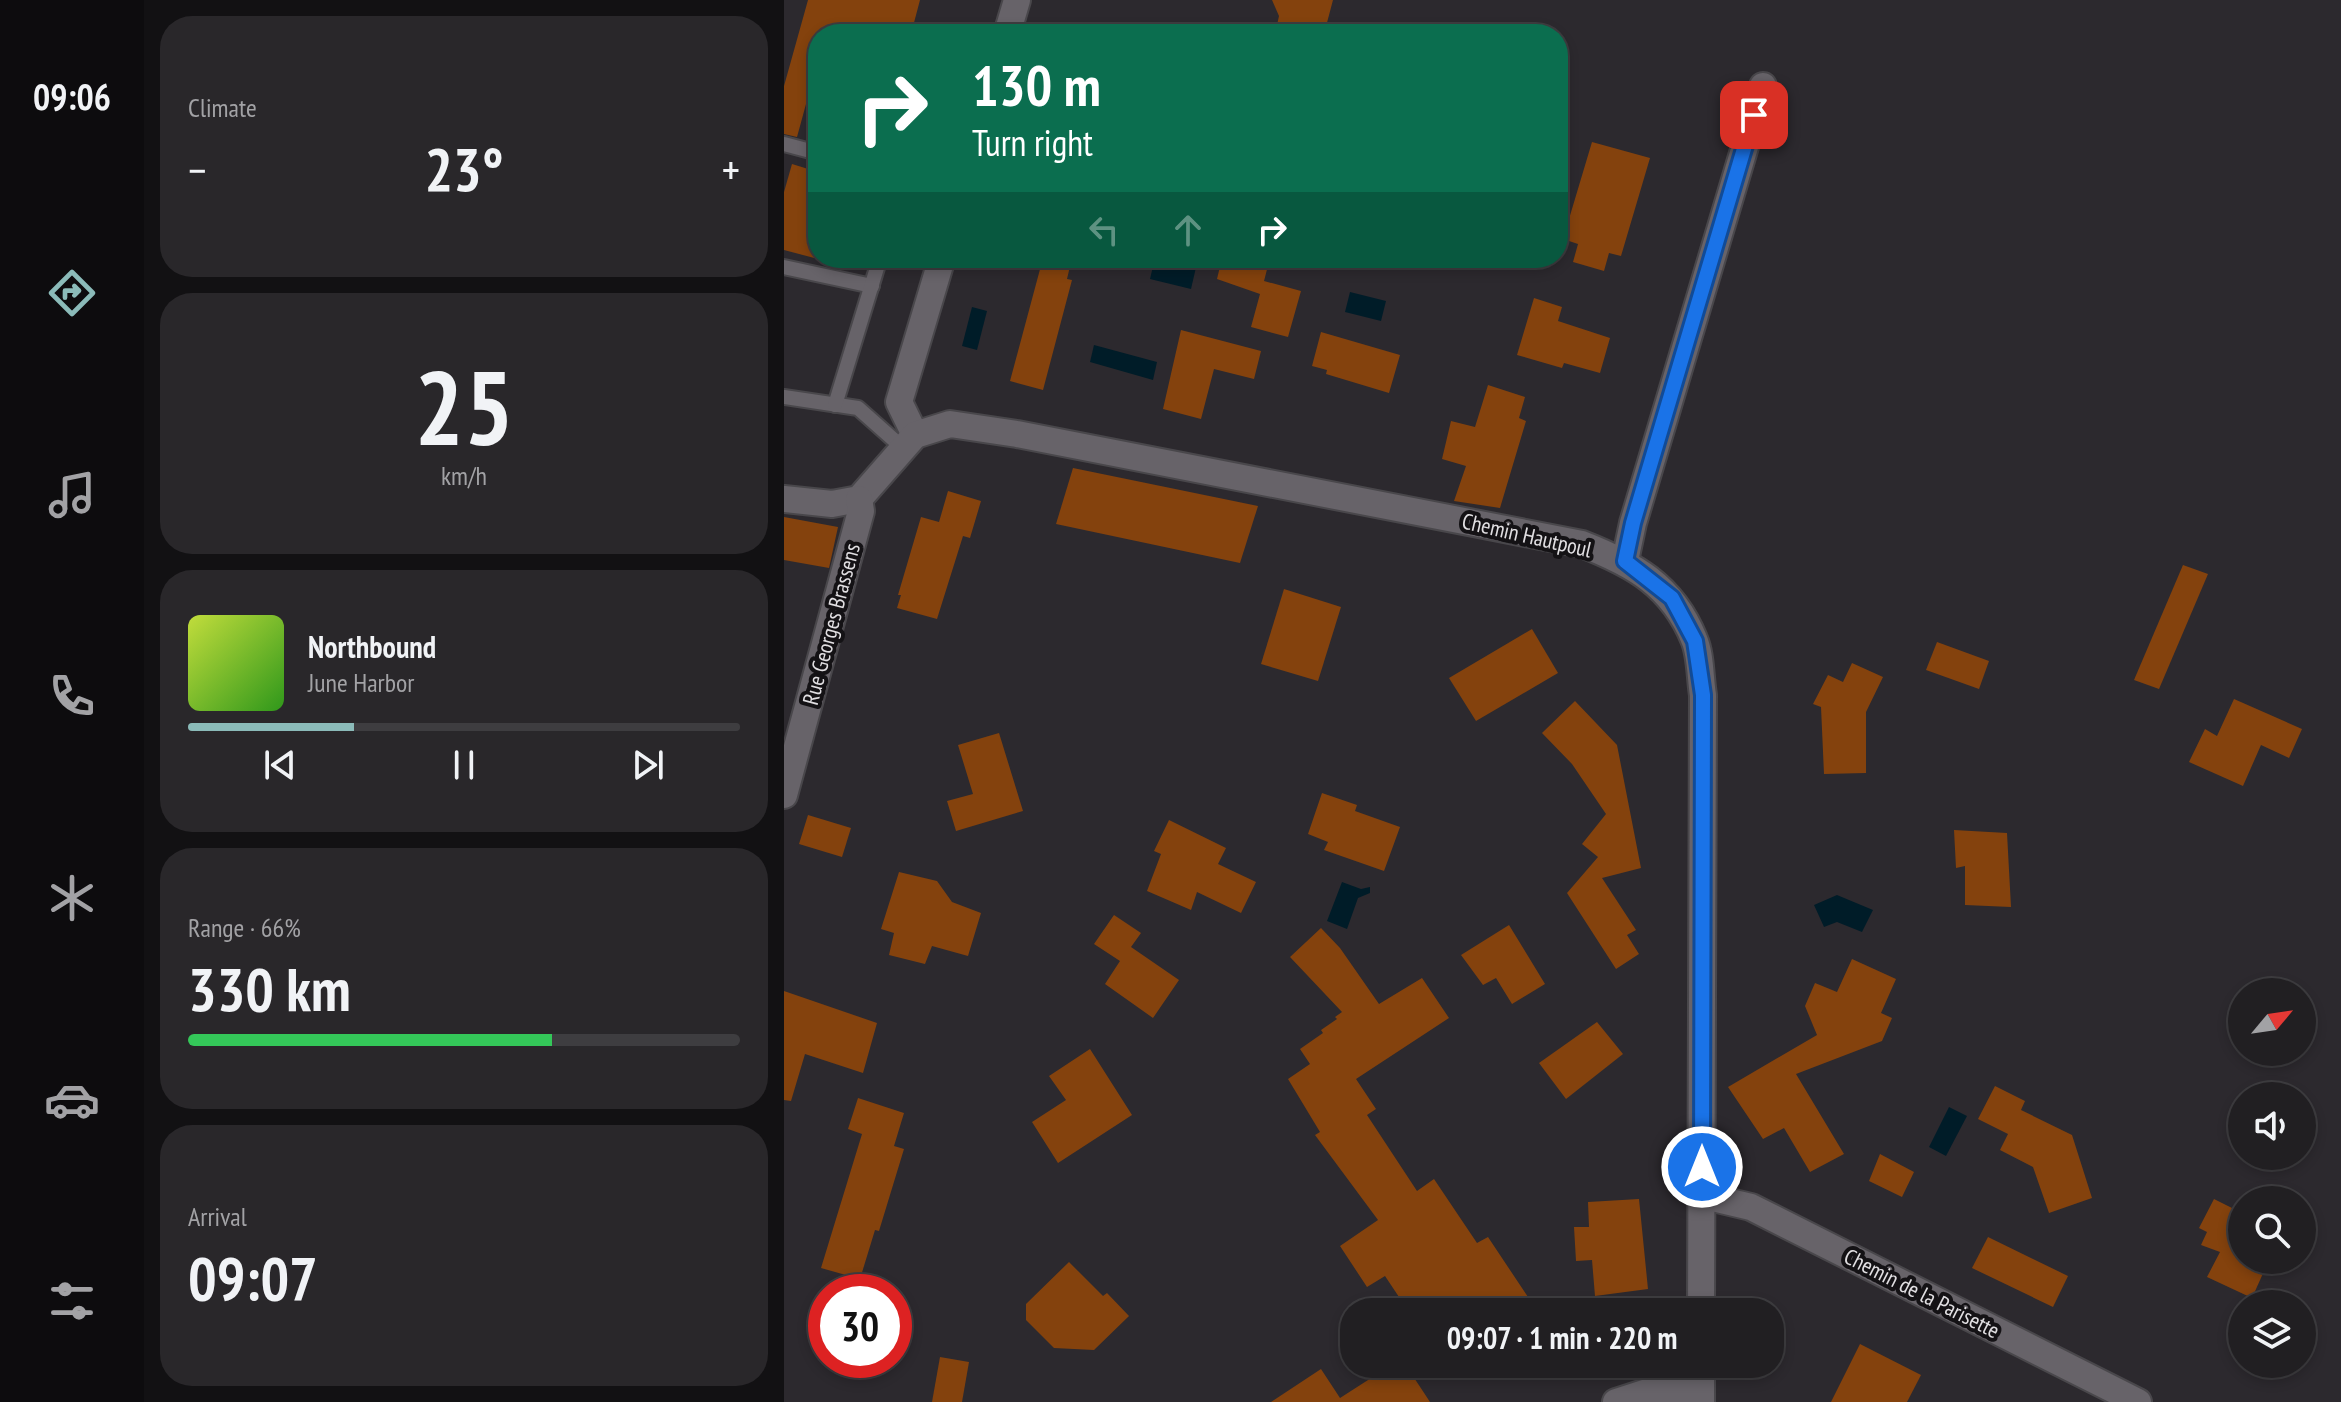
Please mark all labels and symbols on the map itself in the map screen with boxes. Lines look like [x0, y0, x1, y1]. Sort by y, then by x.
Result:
pin [1720, 81, 1788, 149]
street label: Chemin Hautpoul [1459, 506, 1595, 564]
street label: Rue Georges Brassens [796, 540, 866, 708]
north arrow [2228, 978, 2316, 1066]
position arrow [1660, 1125, 1744, 1209]
street label: Chemin de la Parisette [1840, 1242, 2004, 1344]
speed limit sign: 30 [808, 1274, 912, 1378]

